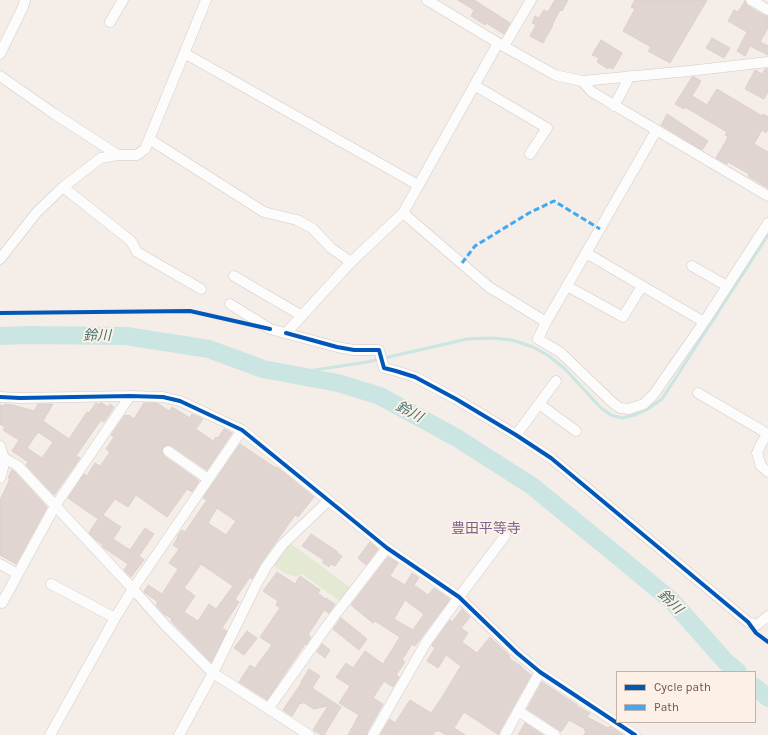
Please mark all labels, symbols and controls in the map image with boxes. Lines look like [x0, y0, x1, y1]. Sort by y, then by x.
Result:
water label: 鈴川 [83, 328, 111, 344]
water label: 鈴川 [393, 398, 425, 426]
district label: 豊田平等寺 [451, 521, 521, 537]
water label: 鈴川 [654, 586, 686, 618]
legend [616, 671, 756, 723]
text: Cycle path [654, 680, 711, 694]
text: Path [654, 700, 679, 714]

